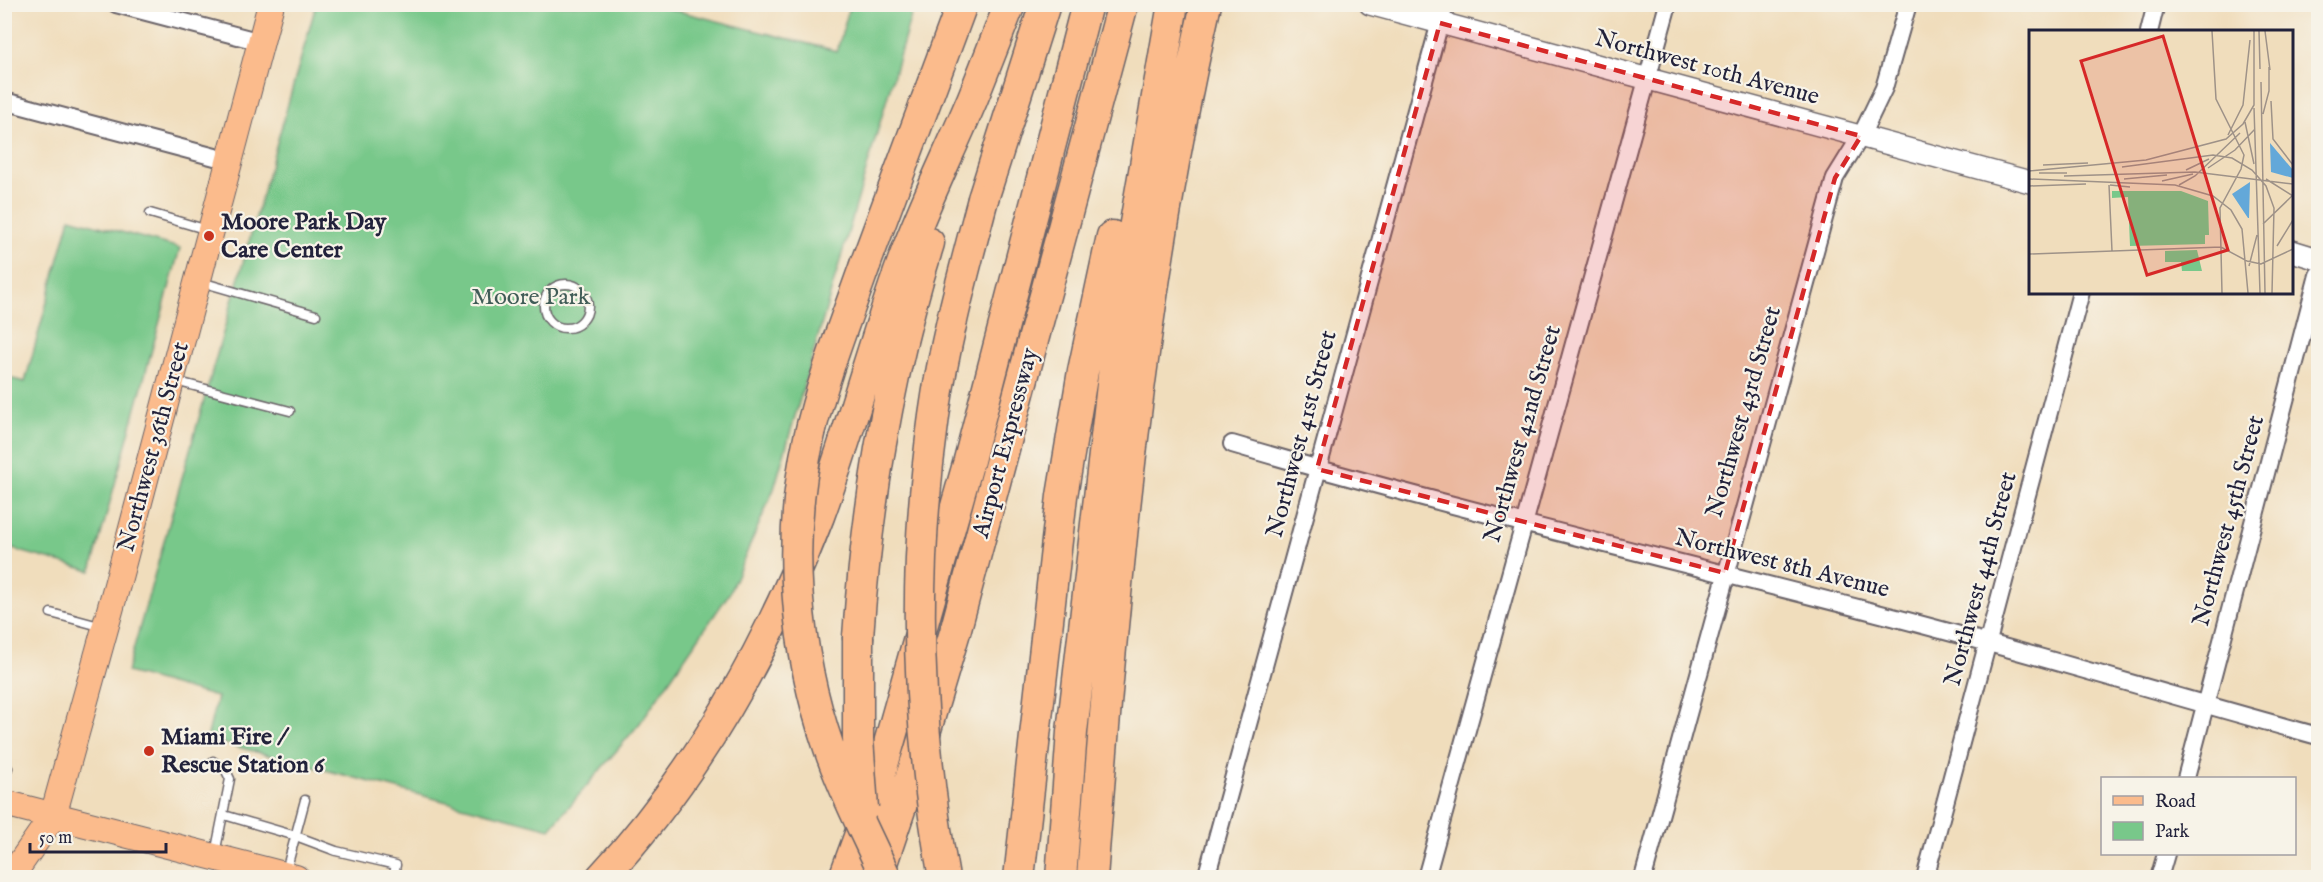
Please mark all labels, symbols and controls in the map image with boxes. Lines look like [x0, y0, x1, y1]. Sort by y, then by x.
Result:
street label: Northwest 10th Avenue [1591, 23, 1823, 113]
inset map [2029, 30, 2293, 294]
place label: Moore Park Day Care Center [221, 207, 387, 266]
marker: Moore Park Day Care Center [202, 229, 216, 243]
park label: Moore Park [472, 282, 591, 313]
street label: Northwest 43rd Street [1699, 303, 1789, 521]
street label: Northwest 42nd Street [1477, 322, 1569, 546]
street label: Northwest 41st Street [1259, 327, 1345, 541]
street label: Northwest 36th Street [111, 339, 197, 555]
street label: Airport Expressway [965, 345, 1046, 542]
street label: Northwest 45th Street [2186, 412, 2272, 630]
street label: Northwest 44th Street [1938, 469, 2024, 689]
street label: Northwest 8th Avenue [1672, 522, 1892, 606]
place label: Miami Fire / Rescue Station 6 [161, 722, 325, 781]
marker: Miami Fire / Rescue Station 6 [142, 744, 156, 758]
legend [2101, 777, 2296, 855]
text: Road [2155, 791, 2196, 814]
scale bar [30, 816, 166, 854]
text: Park [2155, 821, 2190, 844]
text: 50 m [39, 827, 72, 850]

